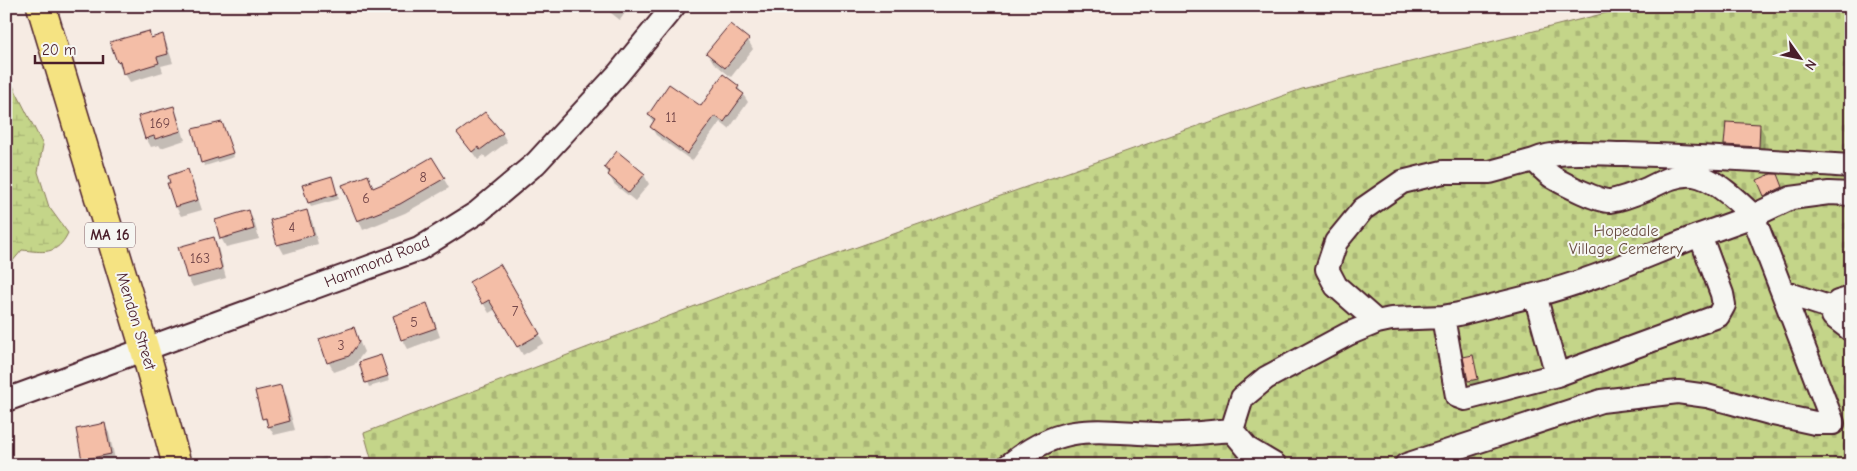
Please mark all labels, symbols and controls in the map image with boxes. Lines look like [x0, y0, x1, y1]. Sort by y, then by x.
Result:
scale bar [35, 32, 102, 64]
north arrow [1774, 32, 1824, 82]
text: 20 m [42, 41, 76, 59]
text: N [1801, 56, 1820, 73]
house number: 11 [665, 109, 677, 126]
house number: 169 [150, 115, 170, 132]
house number: 8 [419, 169, 427, 186]
house number: 6 [362, 190, 370, 207]
house number: 4 [289, 219, 296, 236]
road number: MA 16 [85, 222, 135, 248]
park label: Hopedale Village Cemetery [1569, 222, 1684, 258]
street label: Hammond Road [322, 233, 432, 291]
house number: 163 [190, 250, 210, 267]
street label: Mendon Street [113, 270, 160, 373]
house number: 7 [512, 303, 519, 320]
house number: 5 [410, 314, 418, 331]
house number: 3 [337, 337, 345, 354]

